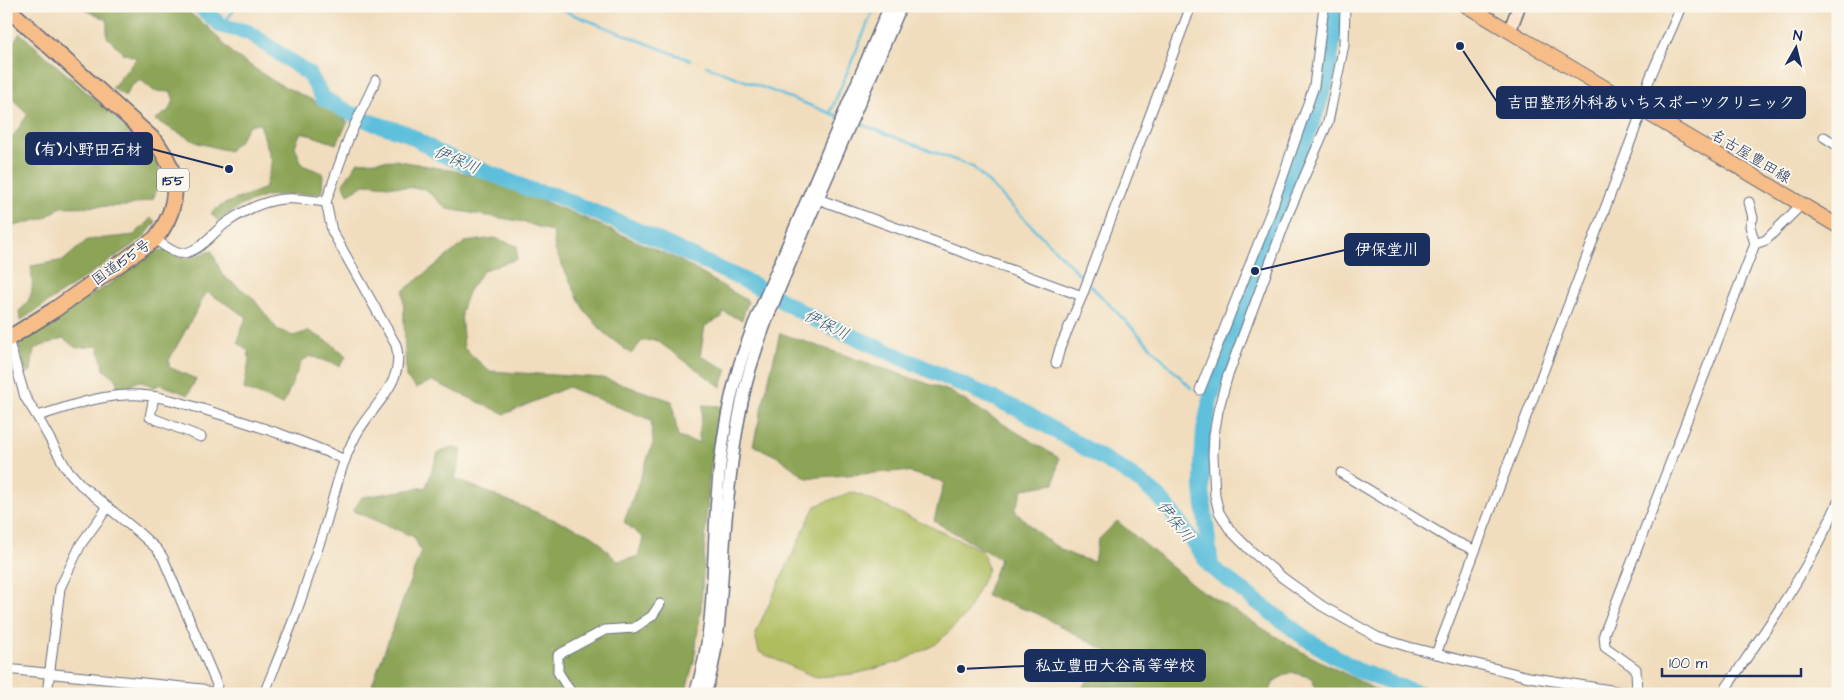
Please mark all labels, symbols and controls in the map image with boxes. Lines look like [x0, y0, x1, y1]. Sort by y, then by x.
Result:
north arrow [1772, 22, 1822, 72]
text: N [1792, 26, 1804, 47]
callout: 吉田整形外科あいちスポーツクリニック [1497, 87, 1805, 118]
text: 吉田整形外科あいちスポーツクリニック [1507, 92, 1795, 114]
street label: 名古屋豊田線 [1707, 124, 1795, 189]
callout: (有)小野田石材 [26, 133, 152, 164]
text: (有)小野田石材 [35, 139, 142, 161]
water label: 伊保川 [430, 140, 483, 179]
road number: 155 [157, 168, 189, 192]
street label: 国道155号 [87, 234, 155, 291]
callout: 伊保堂川 [1345, 234, 1429, 265]
text: 伊保堂川 [1355, 239, 1419, 261]
water label: 伊保川 [800, 304, 853, 345]
water label: 伊保川 [1152, 496, 1199, 547]
scale bar [1662, 645, 1800, 677]
callout: 私立豊田大谷高等学校 [1025, 650, 1205, 681]
text: 100 m [1669, 653, 1708, 674]
text: 私立豊田大谷高等学校 [1035, 655, 1195, 677]

